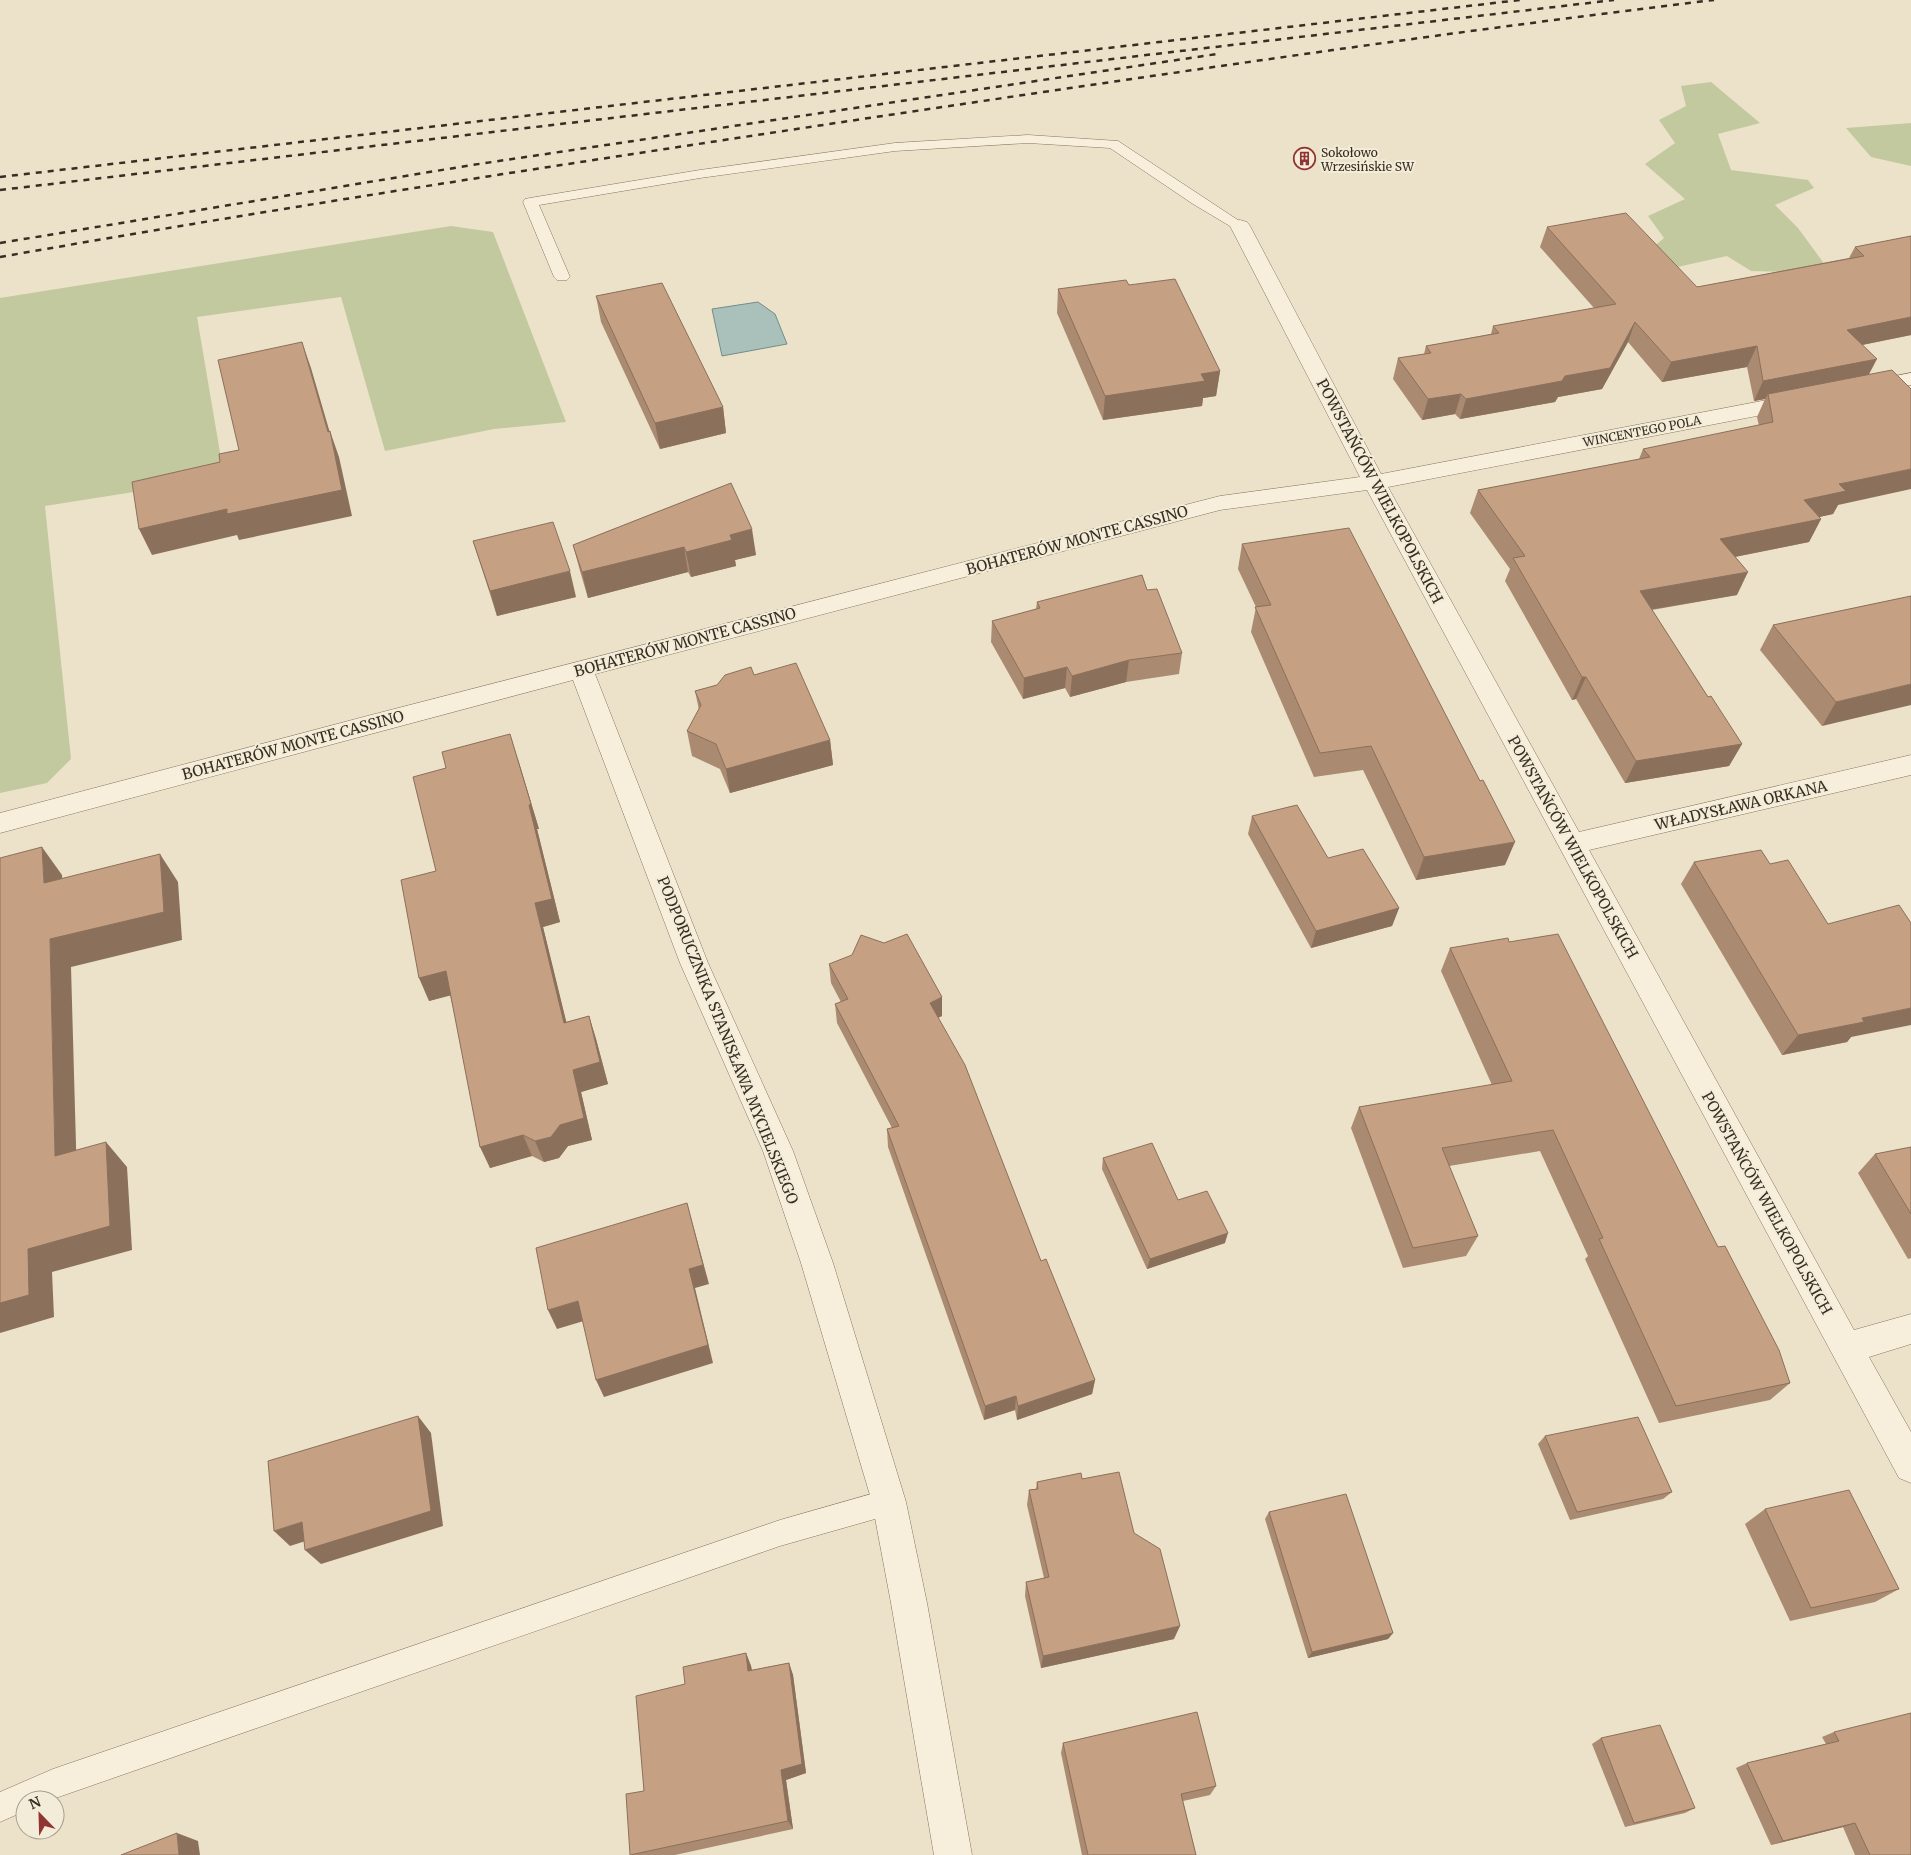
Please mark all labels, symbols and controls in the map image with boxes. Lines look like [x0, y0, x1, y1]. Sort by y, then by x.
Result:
place label: Sokołowo Wrzesińskie SW [1320, 145, 1415, 174]
building icon: Sokołowo Wrzesińskie SW [1293, 147, 1317, 171]
street label: POWSTAŃCÓW WIELKOPOLSKICH [1312, 375, 1448, 607]
street label: WINCENTEGO POLA [1581, 412, 1703, 450]
street label: BOHATERÓW MONTE CASSINO [964, 500, 1190, 579]
street label: BOHATERÓW MONTE CASSINO [572, 602, 798, 681]
street label: BOHATERÓW MONTE CASSINO [180, 705, 406, 784]
street label: POWSTAŃCÓW WIELKOPOLSKICH [1504, 732, 1643, 962]
street label: WŁADYSŁAWA ORKANA [1652, 776, 1829, 834]
street label: PODPORUCZNIKA STANISŁAWA MYCIELSKIEGO [653, 873, 803, 1207]
street label: POWSTAŃCÓW WIELKOPOLSKICH [1698, 1088, 1837, 1318]
north arrow [15, 1790, 65, 1840]
text: N [26, 1793, 44, 1813]

